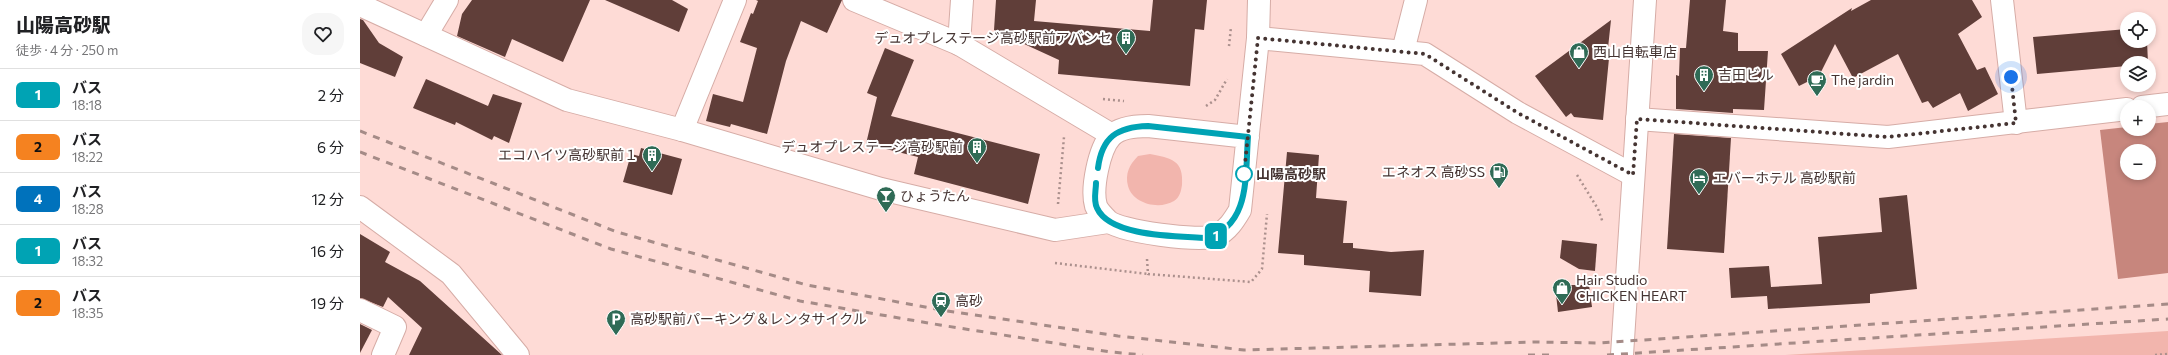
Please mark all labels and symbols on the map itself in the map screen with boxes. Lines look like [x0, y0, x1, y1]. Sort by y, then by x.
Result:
building icon: デュオプレステージ高砂駅前アバンセ [1115, 27, 1137, 55]
place label: デュオプレステージ高砂駅前アバンセ [874, 29, 1112, 46]
shop icon: 西山自転車店 [1568, 41, 1590, 69]
place label: 西山自転車店 [1593, 43, 1677, 60]
building icon: 吉田ビル [1693, 64, 1715, 92]
place label: 吉田ビル [1718, 66, 1774, 83]
your location [2001, 67, 2021, 87]
cafe icon: The jardin [1806, 69, 1828, 97]
place label: The jardin [1831, 71, 1894, 88]
building icon: デュオプレステージ高砂駅前 [966, 136, 988, 164]
place label: デュオプレステージ高砂駅前 [781, 138, 963, 155]
building icon: エコハイツ高砂駅前１ [641, 144, 663, 172]
place label: エコハイツ高砂駅前１ [498, 146, 638, 163]
fuel station icon: エネオス 高砂SS [1488, 161, 1510, 189]
place label: エネオス 高砂SS [1382, 163, 1485, 180]
marker: 山陽高砂駅 [1235, 165, 1253, 183]
place label: 山陽高砂駅 [1256, 165, 1326, 182]
hotel icon: エバーホテル 高砂駅前 [1688, 167, 1710, 195]
place label: エバーホテル 高砂駅前 [1713, 169, 1856, 186]
bar icon: ひょうたん [875, 185, 897, 213]
place label: ひょうたん [900, 187, 970, 204]
line badge: 1 [1203, 223, 1229, 249]
place label: Hair Studio CHICKEN HEART [1576, 271, 1687, 304]
shop icon: Hair Studio CHICKEN HEART [1551, 277, 1573, 305]
station icon: 高砂 [930, 290, 952, 318]
place label: 高砂 [955, 292, 983, 309]
parking icon: 高砂駅前パーキング＆レンタサイクル [605, 308, 627, 336]
place label: 高砂駅前パーキング＆レンタサイクル [630, 310, 867, 327]

